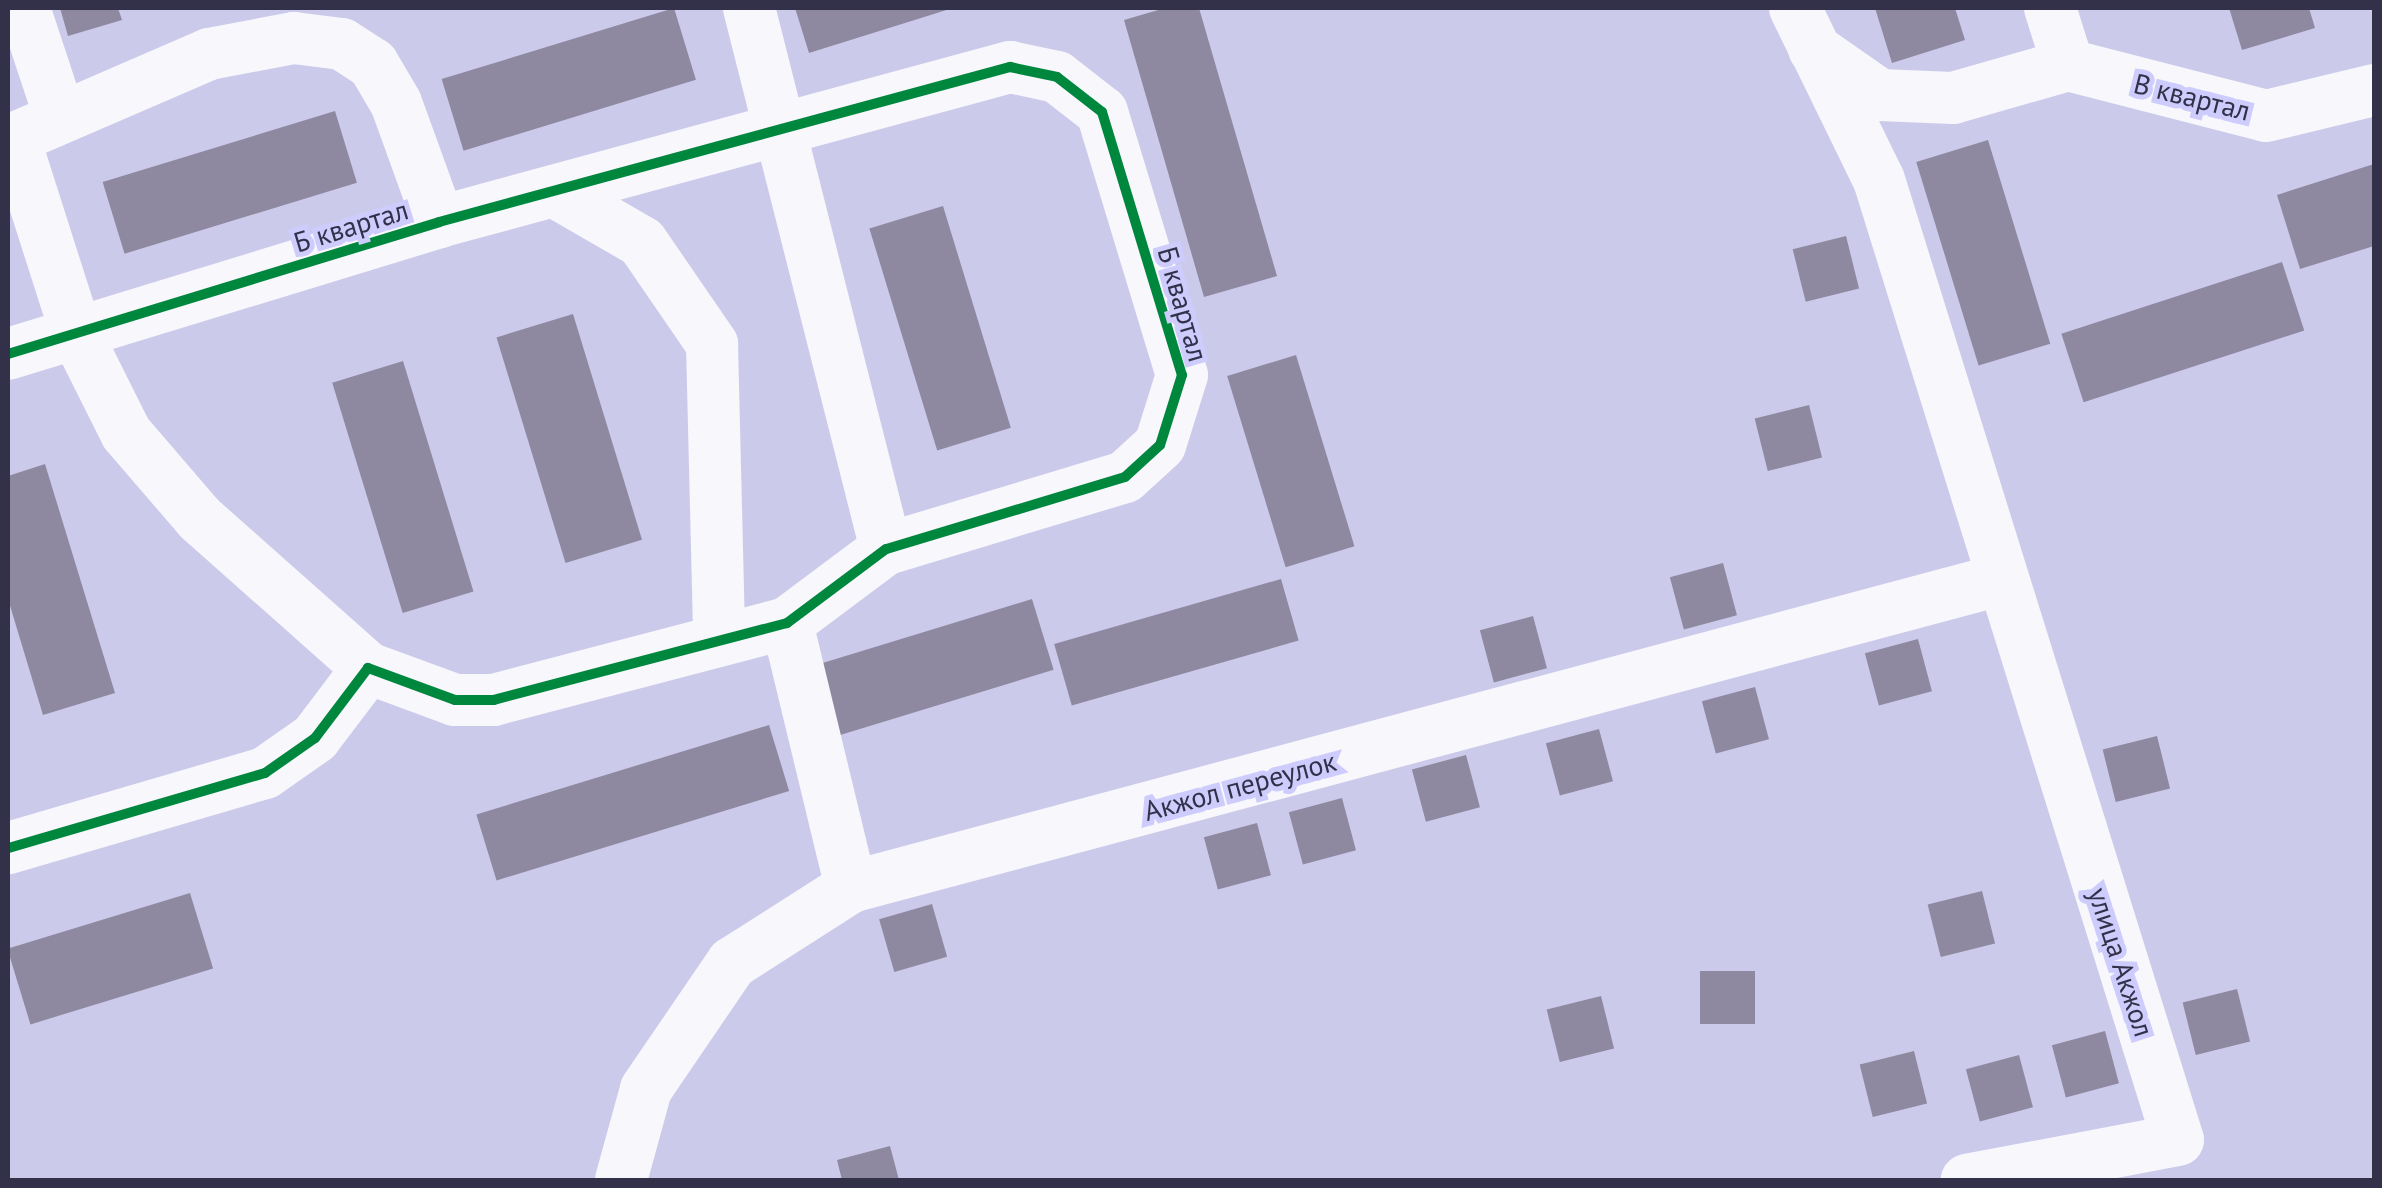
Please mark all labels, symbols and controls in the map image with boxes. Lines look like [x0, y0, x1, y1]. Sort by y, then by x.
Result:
street label: В квартал [2130, 66, 2254, 128]
street label: Б квартал [290, 193, 412, 259]
street label: Б квартал [1151, 243, 1215, 365]
street label: Акжол переулок [1140, 744, 1340, 828]
street label: улица Акжол [2081, 883, 2161, 1041]

